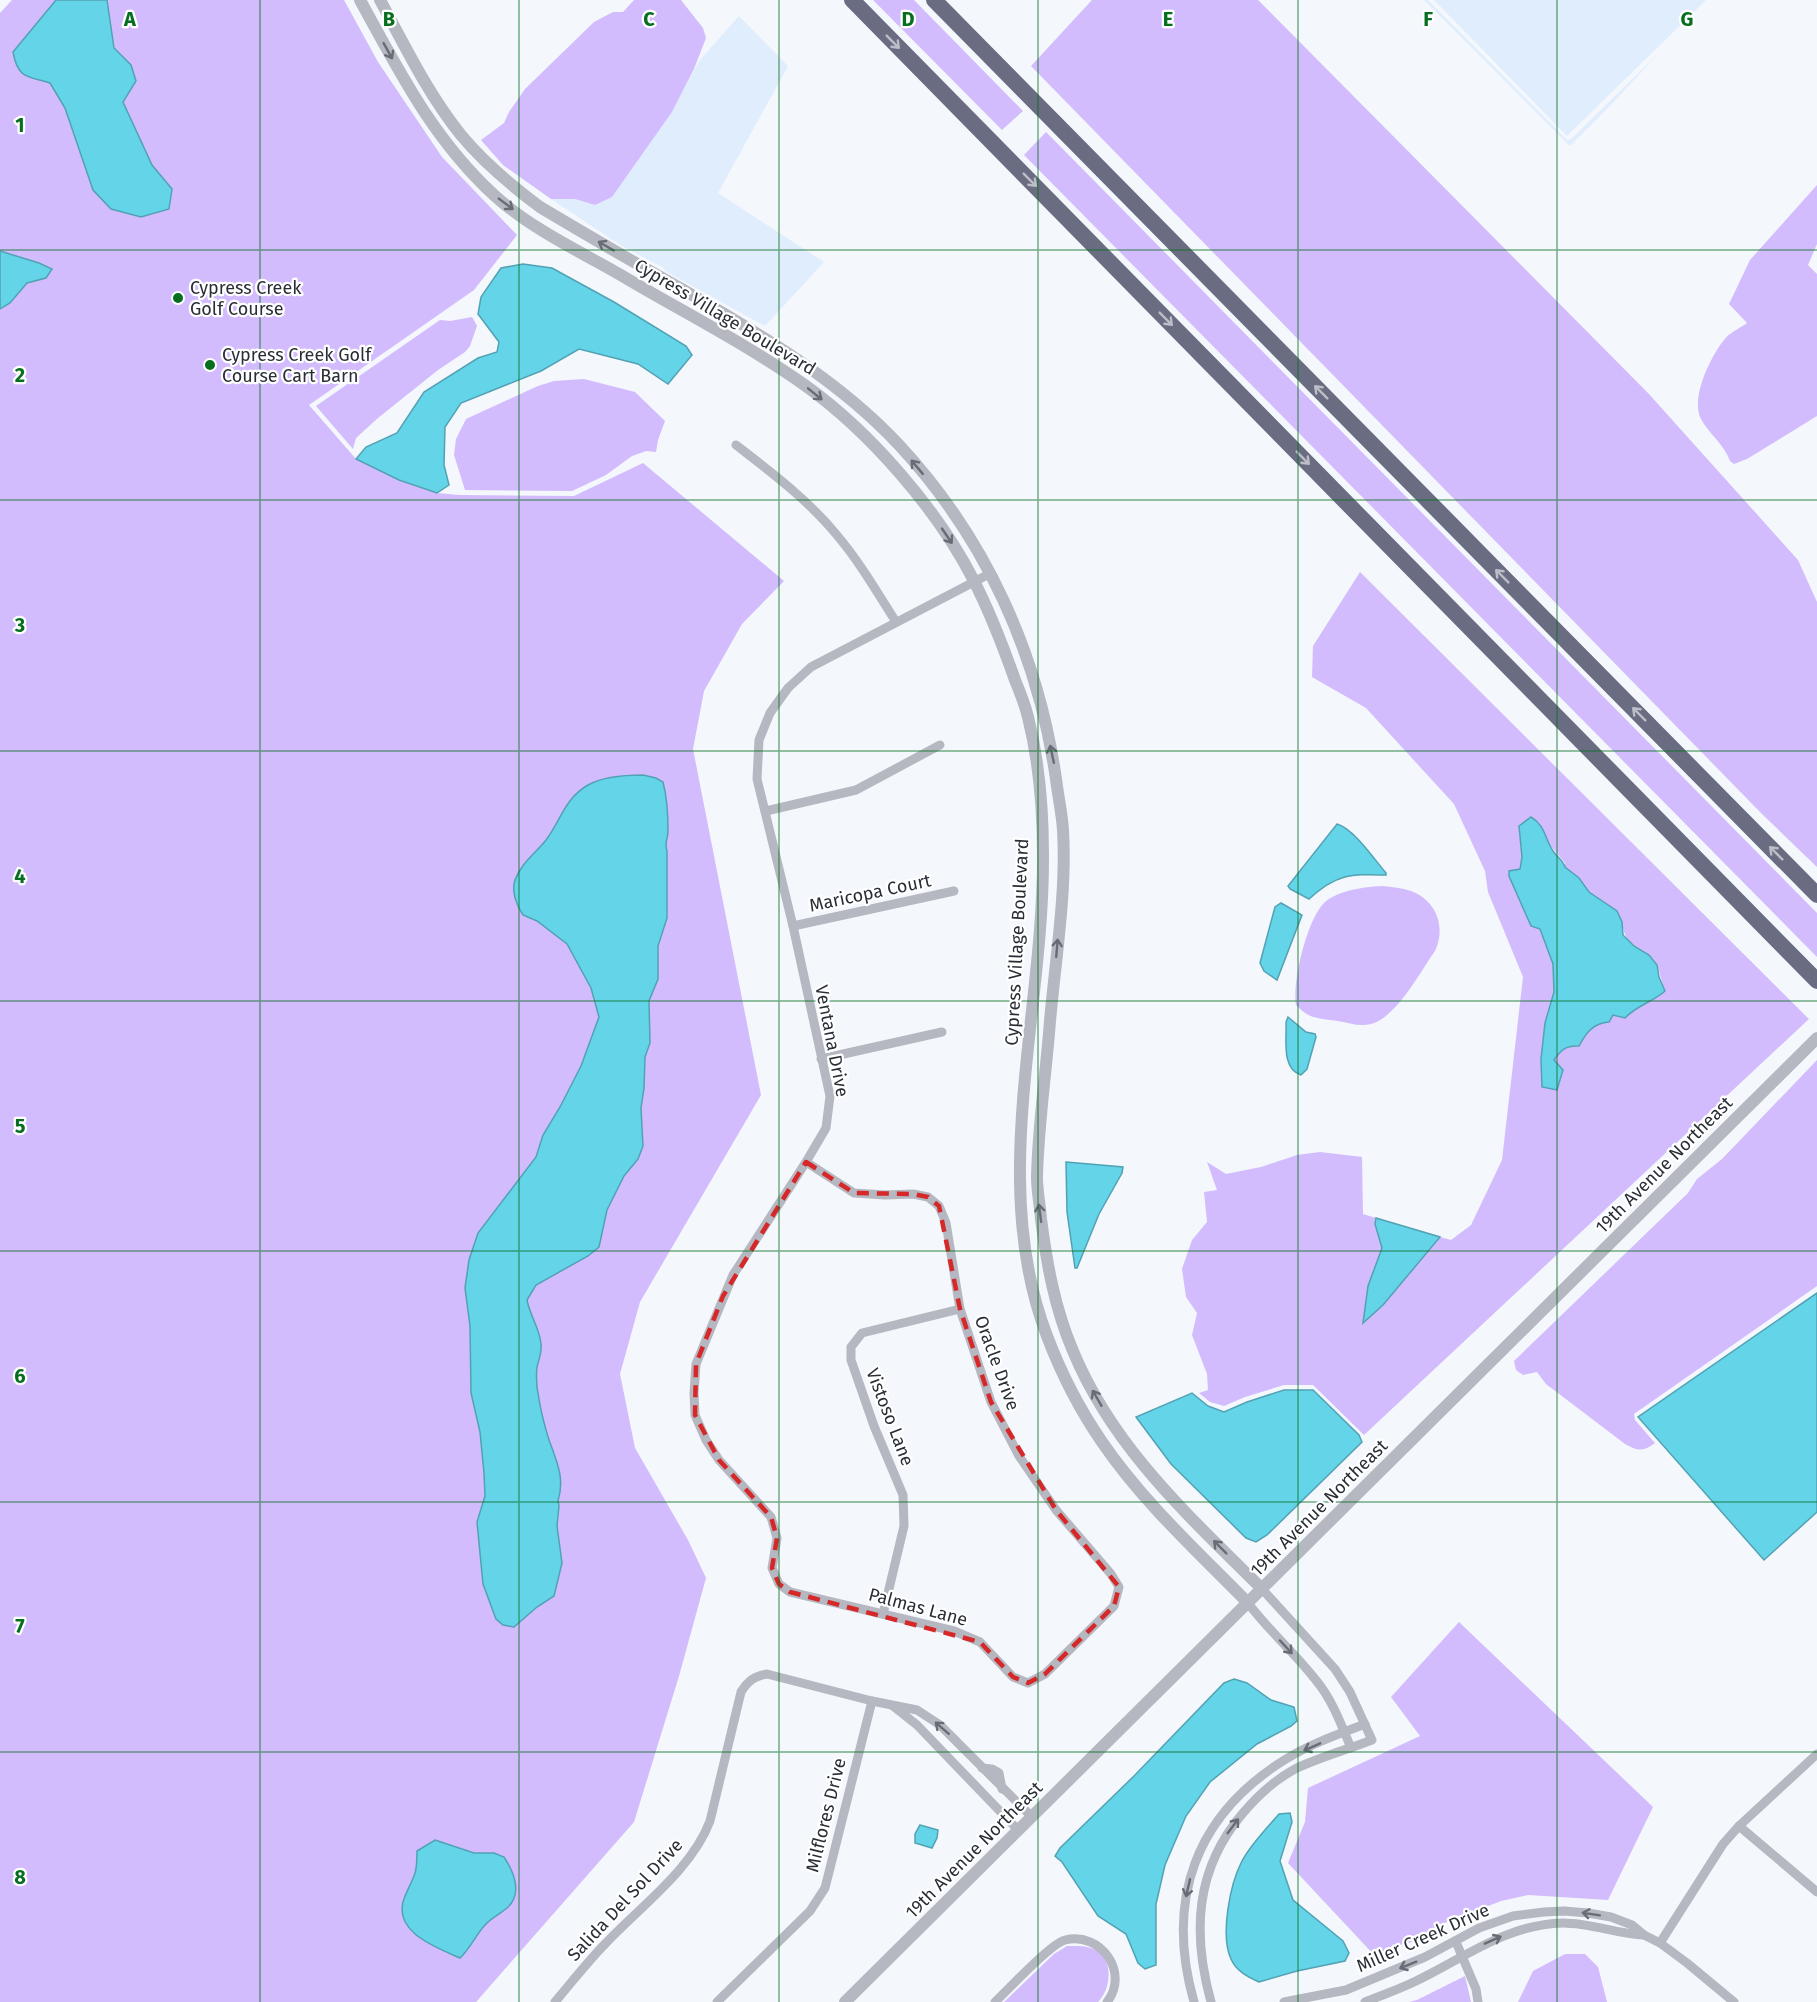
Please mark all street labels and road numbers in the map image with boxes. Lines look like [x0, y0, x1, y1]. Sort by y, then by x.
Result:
street label: Cypress Village Boulevard [630, 254, 820, 380]
street label: Cypress Village Boulevard [1001, 838, 1033, 1046]
street label: Maricopa Court [807, 869, 933, 917]
street label: Ventana Drive [810, 983, 854, 1099]
street label: 19th Avenue Northeast [1591, 1092, 1737, 1238]
street label: Oracle Drive [970, 1313, 1024, 1413]
street label: Vistoso Lane [861, 1365, 919, 1469]
street label: 19th Avenue Northeast [1246, 1435, 1392, 1581]
street label: Palmas Lane [866, 1583, 970, 1631]
street label: Milflores Drive [801, 1756, 851, 1874]
street label: 19th Avenue Northeast [901, 1777, 1047, 1923]
street label: Salida Del Sol Drive [563, 1834, 687, 1966]
street label: Miller Creek Drive [1353, 1899, 1493, 1977]

